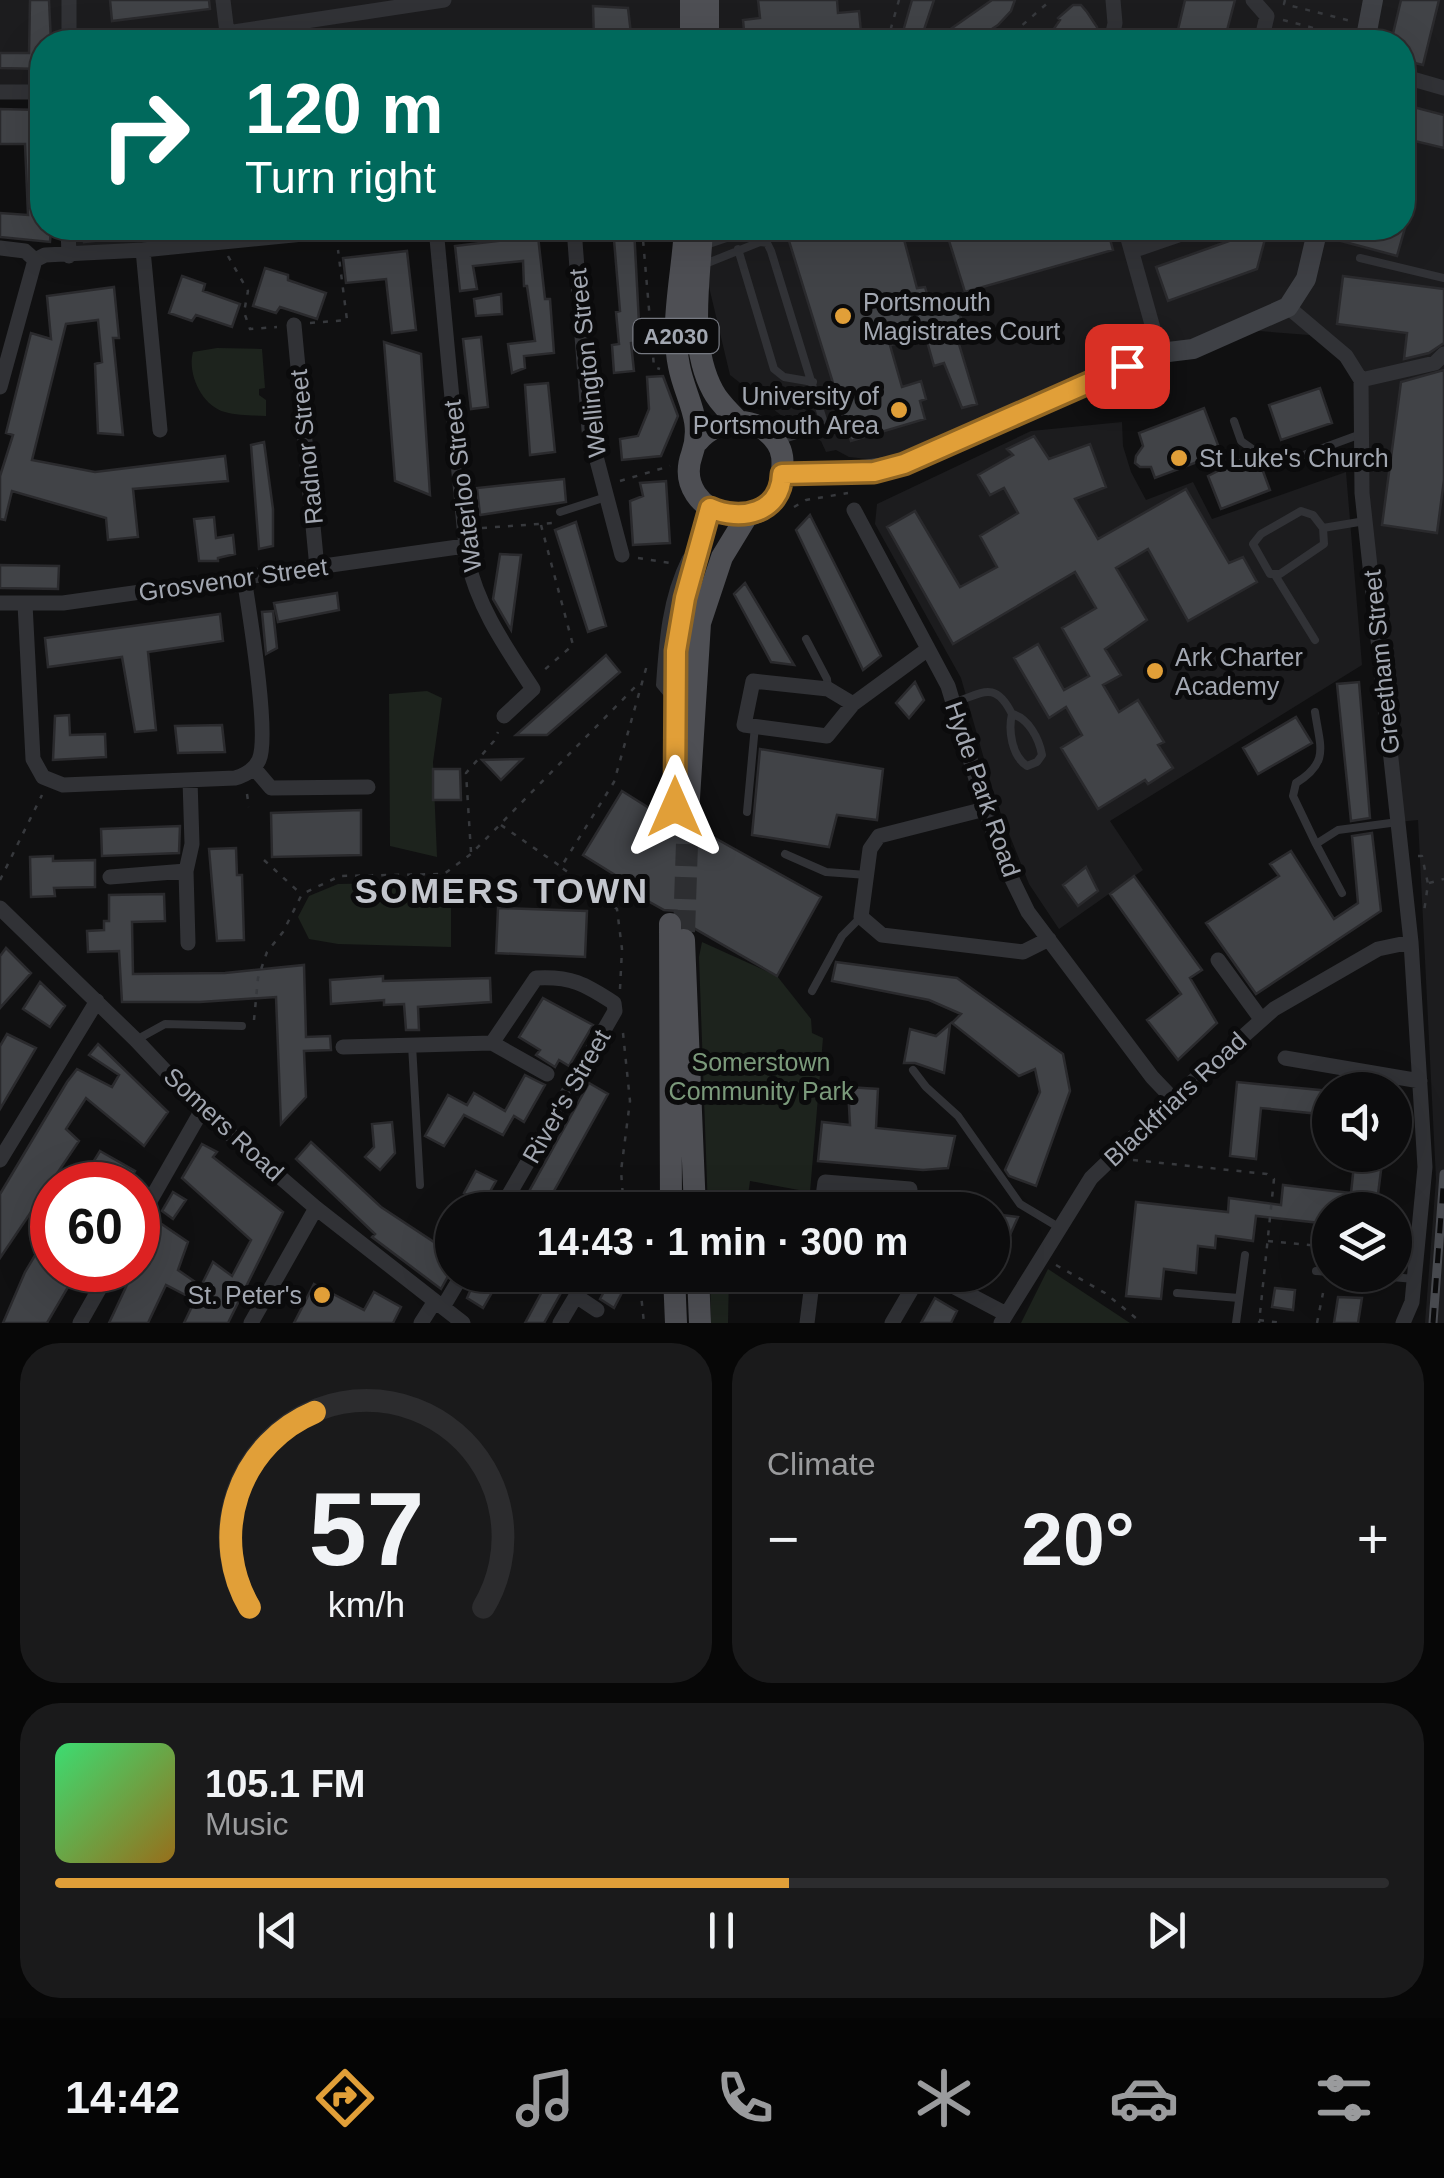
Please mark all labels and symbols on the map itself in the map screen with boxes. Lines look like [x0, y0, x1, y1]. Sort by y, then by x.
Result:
street label: Wellington Street [563, 267, 611, 459]
place label: Portsmouth Magistrates Court [863, 288, 1060, 345]
marker: Portsmouth Magistrates Court [832, 305, 854, 327]
road number: A2030 [634, 319, 718, 353]
pin [1085, 324, 1170, 409]
street label: Radnor Street [284, 368, 328, 526]
place label: University of Portsmouth Area [693, 382, 879, 439]
street label: Waterloo Street [438, 399, 486, 573]
marker: University of Portsmouth Area [888, 399, 910, 421]
place label: St Luke's Church [1199, 444, 1389, 472]
marker: St Luke's Church [1168, 447, 1190, 469]
street label: Grosvenor Street [137, 552, 329, 606]
street label: Greetham Street [1357, 569, 1405, 755]
place label: Ark Charter Academy [1175, 643, 1303, 700]
marker: Ark Charter Academy [1144, 660, 1166, 682]
street label: Hyde Park Road [940, 698, 1026, 880]
position arrow [623, 755, 727, 859]
district label: SOMERS TOWN [354, 871, 650, 910]
street label: River's Street [517, 1024, 615, 1168]
street label: Blackfriars Road [1098, 1026, 1252, 1172]
park label: Somerstown Community Park [669, 1048, 854, 1105]
street label: Somers Road [159, 1062, 289, 1186]
speed limit sign: 60 [30, 1162, 160, 1292]
place label: St. Peter's [187, 1281, 302, 1309]
marker: St. Peter's [311, 1284, 333, 1306]

